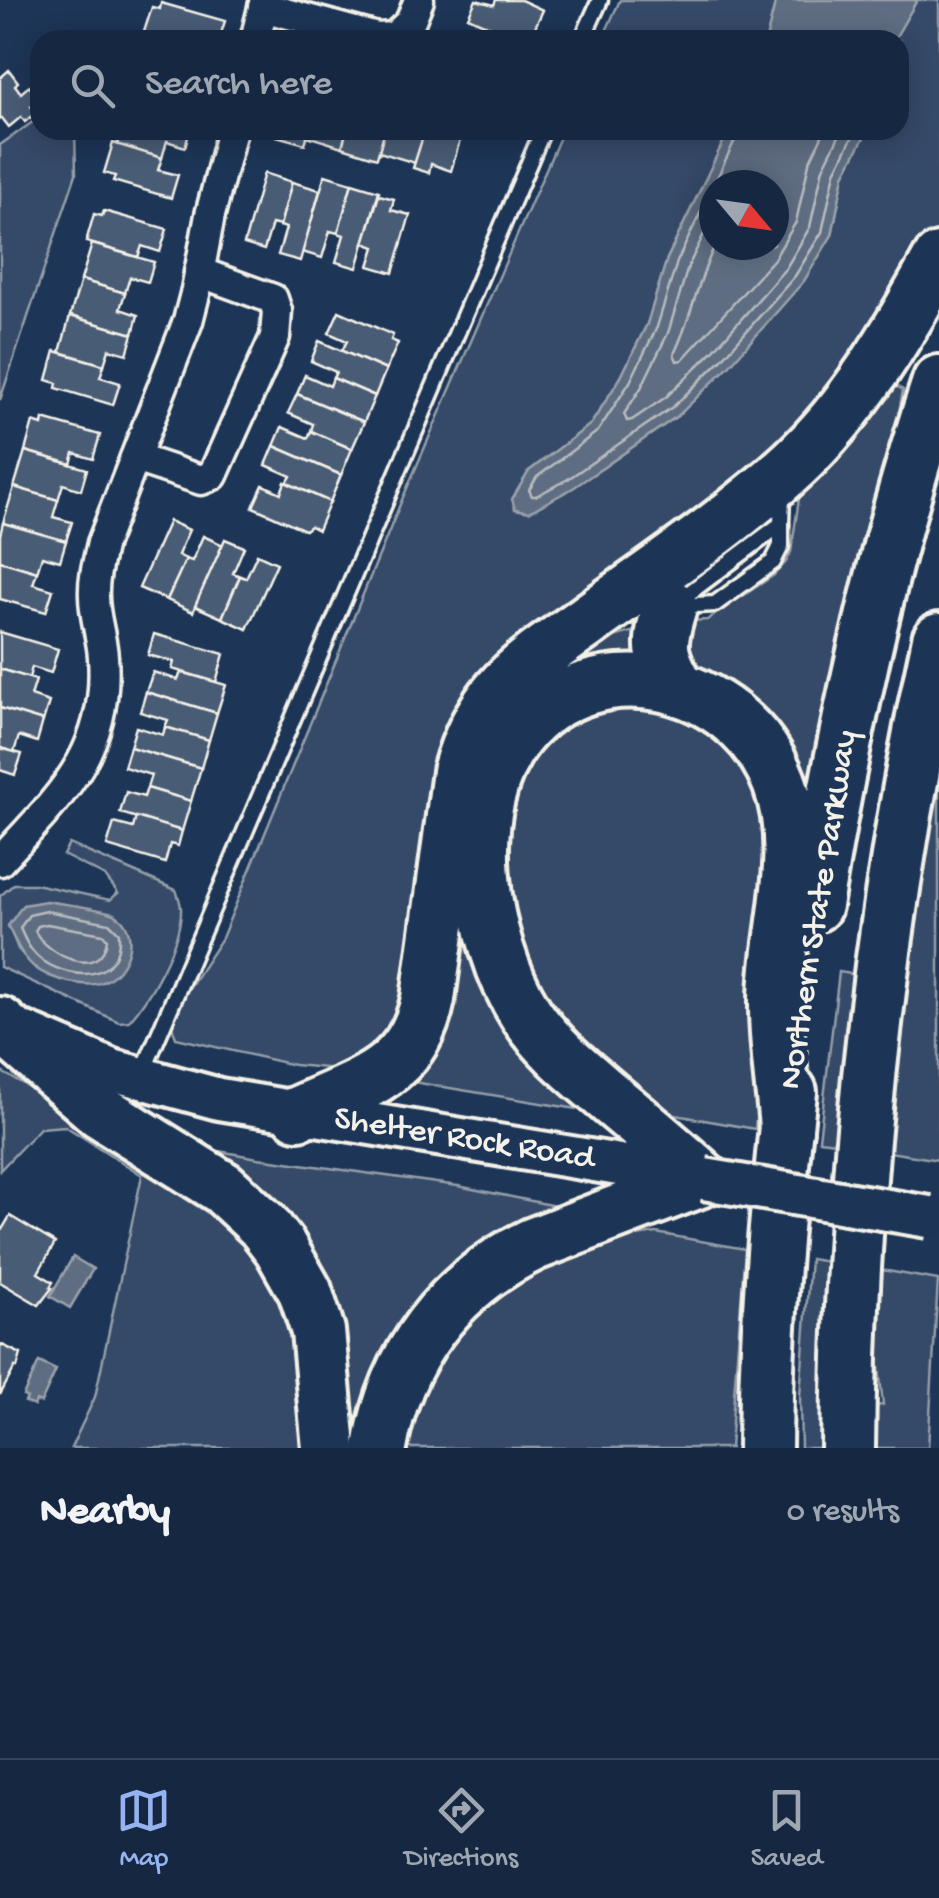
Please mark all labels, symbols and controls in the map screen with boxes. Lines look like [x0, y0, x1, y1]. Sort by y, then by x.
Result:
search box [30, 30, 909, 140]
icon: search [65, 58, 120, 113]
text: Search here [145, 63, 332, 107]
north arrow [699, 170, 789, 260]
street label: Northern State Parkway [771, 728, 869, 1092]
street label: Shelter Rock Road [331, 1099, 599, 1181]
text: Nearby [40, 1489, 170, 1538]
text: 0 results [787, 1494, 899, 1532]
tab: Map [116, 1783, 171, 1876]
tab: Directions [404, 1783, 518, 1876]
tab: Saved [751, 1783, 823, 1876]

